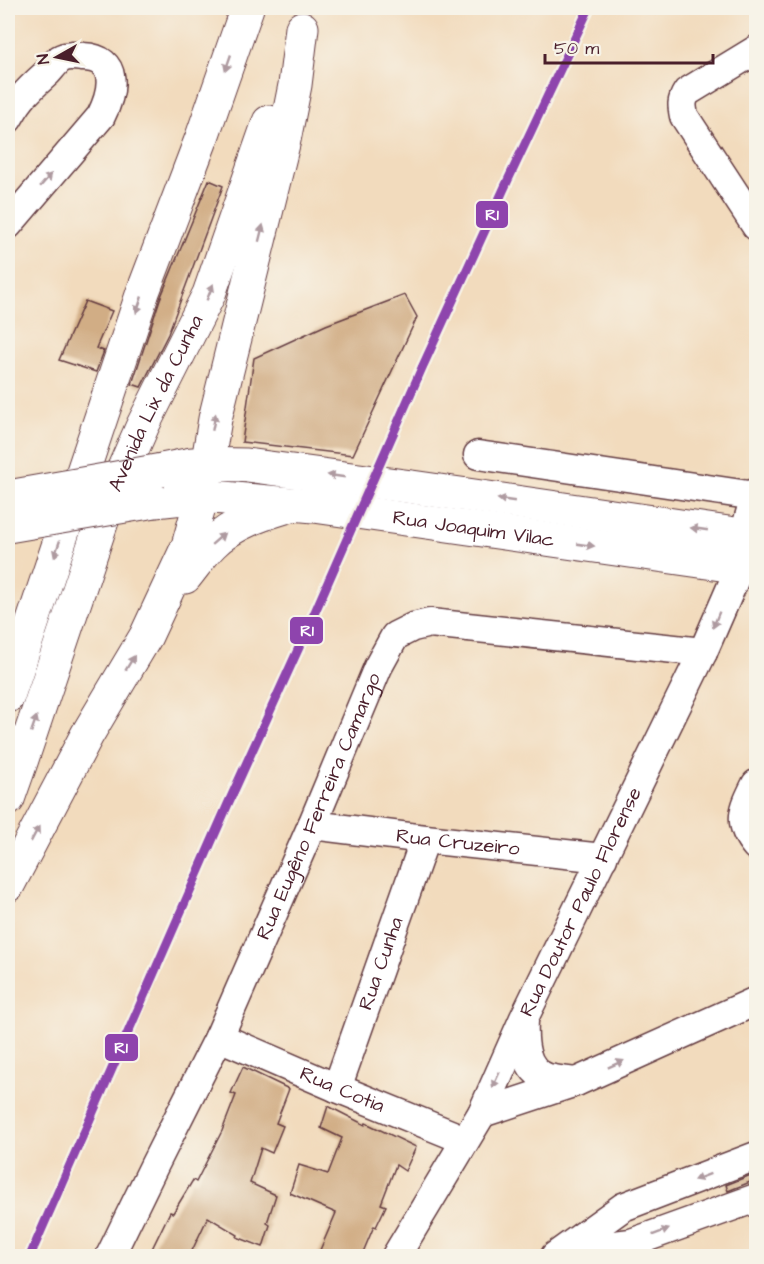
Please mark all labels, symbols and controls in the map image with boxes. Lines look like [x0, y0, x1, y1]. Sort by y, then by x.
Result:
north arrow [27, 27, 87, 87]
scale bar [545, 27, 713, 65]
text: 50 m [554, 36, 599, 61]
text: N [32, 53, 55, 66]
one-way arrow [222, 54, 232, 72]
one-way arrow [39, 172, 52, 188]
line badge: R1 [475, 200, 509, 229]
text: R1 [485, 204, 500, 226]
one-way arrow [257, 224, 267, 242]
one-way arrow [205, 282, 215, 300]
one-way arrow [134, 296, 143, 314]
street label: Avenida Lix da Cunha [101, 310, 210, 496]
one-way arrow [210, 412, 219, 431]
one-way arrow [327, 472, 346, 481]
one-way arrow [496, 496, 515, 505]
street label: Rua Joaquim Vilac [391, 503, 557, 554]
one-way arrow [689, 524, 708, 533]
one-way arrow [210, 533, 225, 546]
one-way arrow [577, 540, 596, 549]
one-way arrow [51, 541, 61, 559]
one-way arrow [711, 611, 720, 629]
line badge: R1 [289, 616, 324, 645]
text: R1 [300, 620, 315, 642]
one-way arrow [124, 655, 135, 671]
street label: Rua Eugêno Ferreira Camargo [249, 669, 388, 944]
one-way arrow [30, 715, 39, 733]
street label: Rua Doutor Paulo Florense [513, 782, 649, 1021]
street label: Rua Cruzeiro [395, 822, 521, 863]
one-way arrow [30, 825, 40, 842]
street label: Rua Cunha [352, 913, 410, 1014]
line badge: R1 [104, 1033, 139, 1062]
text: R1 [114, 1037, 129, 1059]
street label: Rua Cotia [295, 1060, 389, 1120]
one-way arrow [607, 1060, 624, 1069]
one-way arrow [492, 1072, 501, 1089]
one-way arrow [693, 1172, 711, 1182]
one-way arrow [652, 1227, 670, 1237]

